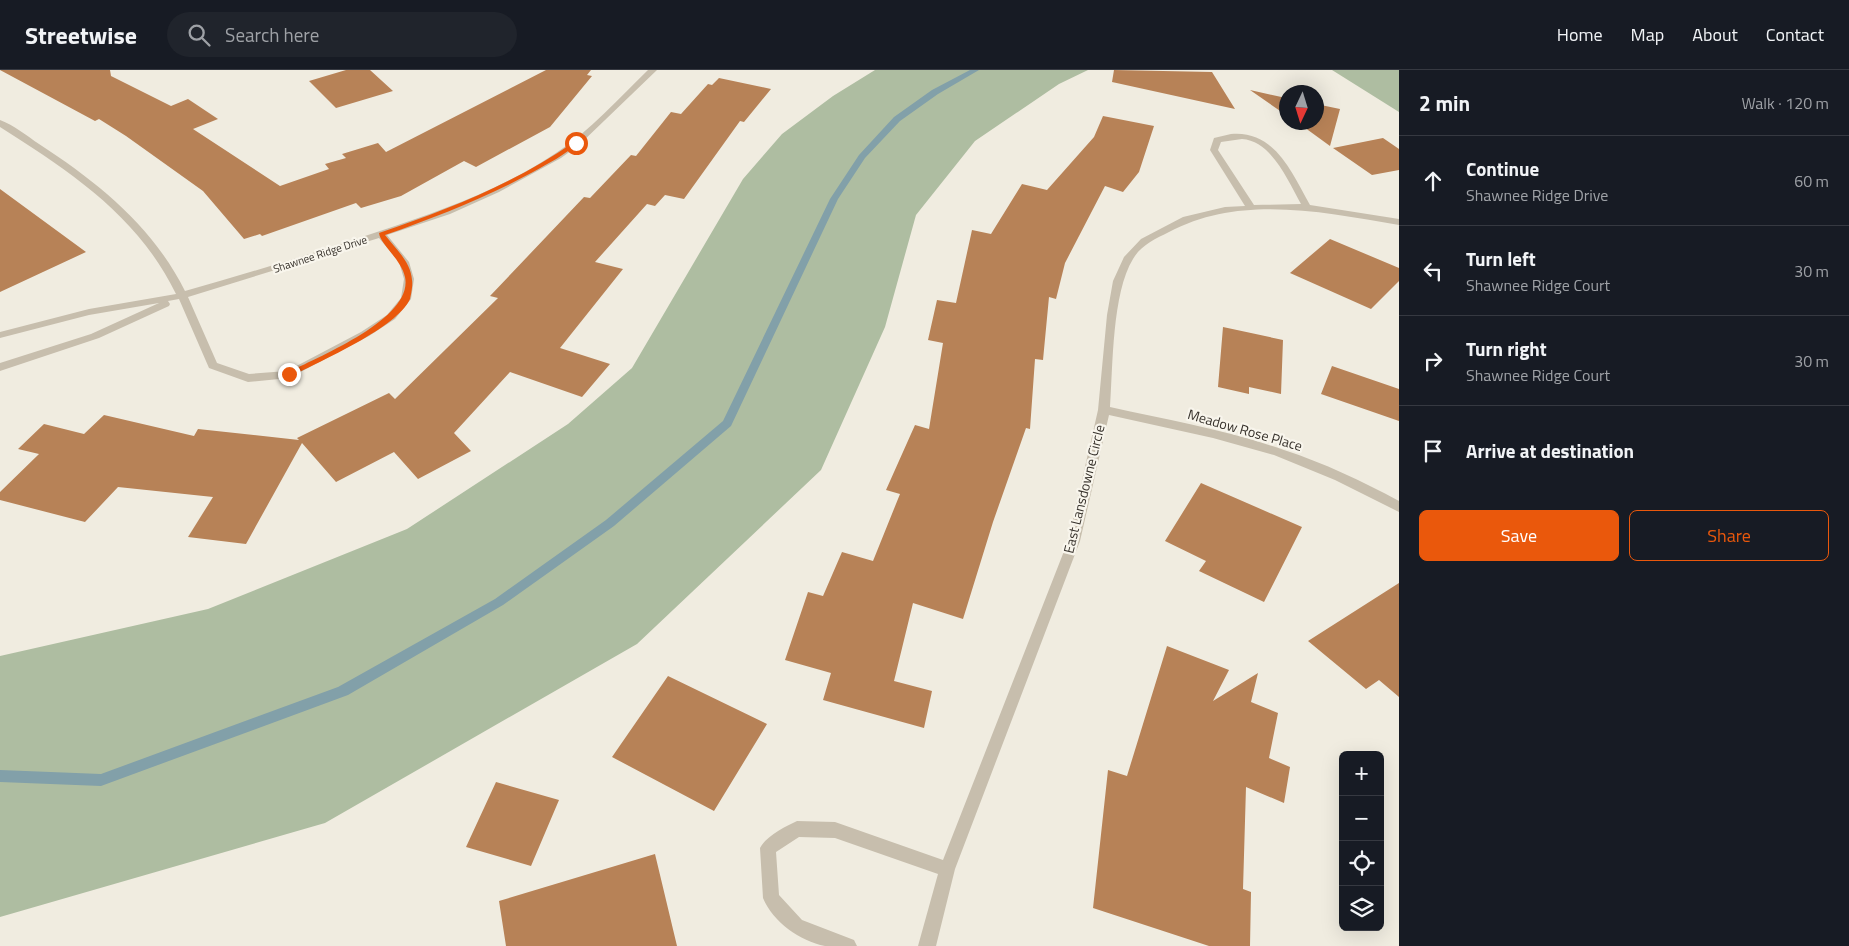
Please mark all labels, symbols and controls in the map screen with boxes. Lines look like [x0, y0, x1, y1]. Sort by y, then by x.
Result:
search box [167, 12, 517, 57]
text: Streetwise [25, 17, 137, 53]
text: Search here [225, 20, 319, 49]
icon: search [185, 21, 213, 49]
text: Home [1557, 21, 1603, 48]
text: Map [1631, 21, 1664, 48]
text: About [1692, 21, 1738, 48]
text: Contact [1766, 21, 1824, 48]
north arrow [1279, 85, 1324, 130]
text: 2 min [1419, 87, 1470, 119]
text: Walk · 120 m [1741, 91, 1829, 115]
route start [565, 132, 588, 155]
text: Continue [1466, 154, 1539, 183]
icon: ahead [1419, 167, 1447, 195]
text: 60 m [1794, 169, 1829, 193]
text: Shawnee Ridge Drive [1466, 183, 1608, 207]
street label: Shawnee Ridge Drive [271, 231, 369, 277]
text: Turn left [1466, 244, 1536, 273]
icon: left [1419, 257, 1447, 285]
text: 30 m [1794, 259, 1829, 283]
text: Shawnee Ridge Court [1466, 273, 1610, 297]
text: Turn right [1466, 334, 1547, 363]
icon: right [1419, 347, 1447, 375]
text: 30 m [1794, 349, 1829, 373]
route end [278, 363, 301, 386]
text: Shawnee Ridge Court [1466, 363, 1610, 387]
street label: Meadow Rose Place [1185, 403, 1305, 456]
street label: East Lansdowne Circle [1057, 422, 1110, 555]
text: Arrive at destination [1466, 436, 1634, 465]
icon: arrive [1419, 437, 1447, 465]
button: Save [1419, 510, 1619, 561]
button: Share [1629, 510, 1829, 561]
map controls [1339, 751, 1384, 931]
button: + [1339, 751, 1384, 796]
button: − [1339, 796, 1384, 841]
button: locate [1339, 841, 1384, 886]
button: layers [1339, 886, 1384, 931]

